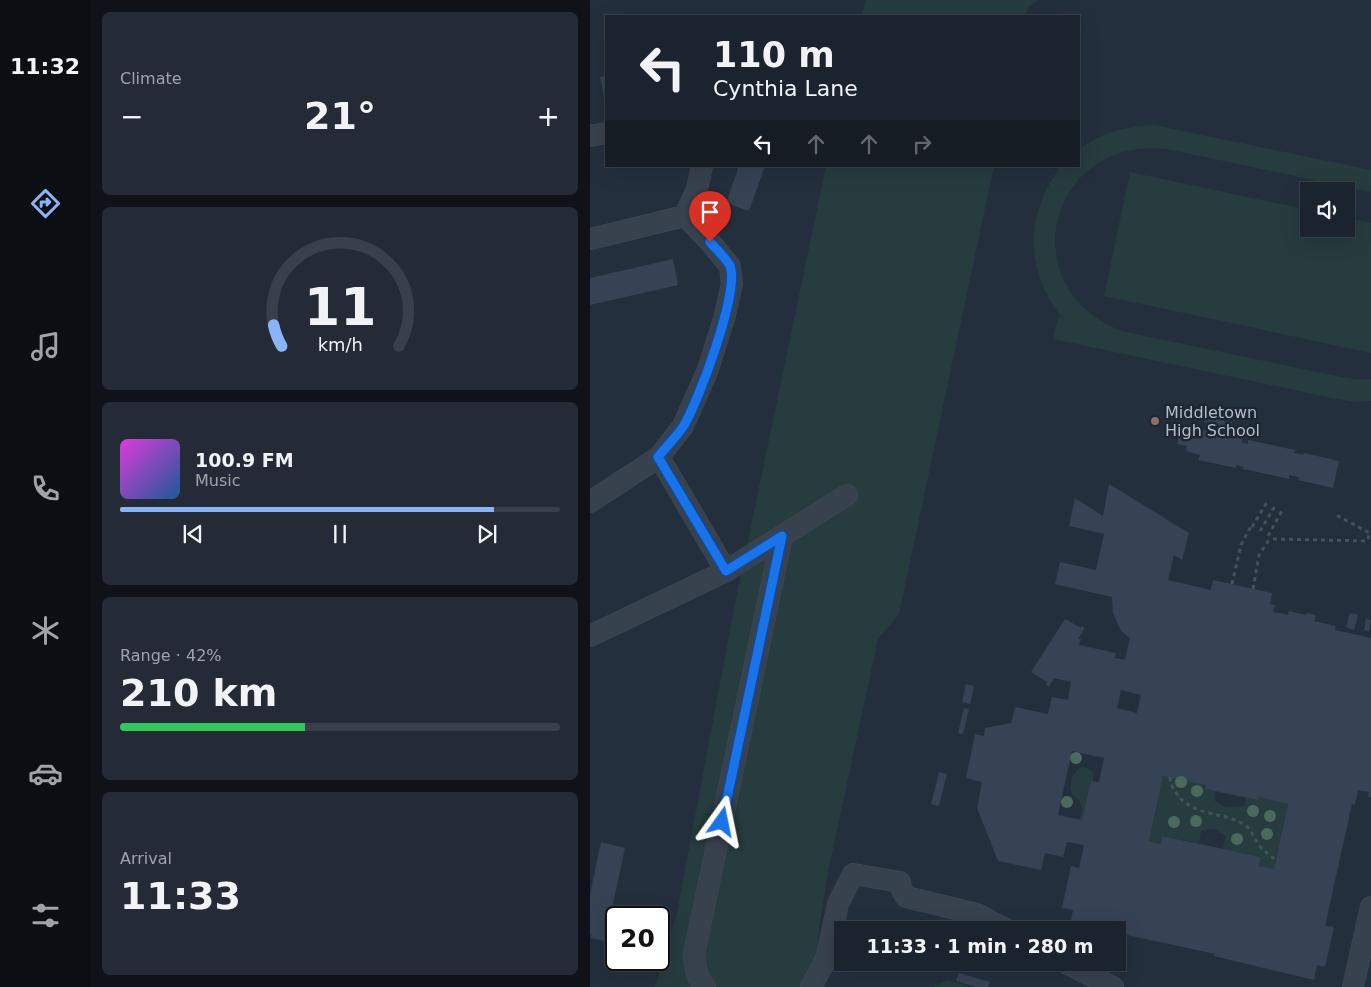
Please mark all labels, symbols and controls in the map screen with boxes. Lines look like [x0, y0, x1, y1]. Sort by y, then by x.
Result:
icon: left [630, 35, 695, 100]
text: 110 m [713, 35, 835, 75]
text: 11:32 [10, 54, 80, 79]
text: Climate [120, 69, 182, 88]
text: Cynthia Lane [713, 76, 858, 101]
text: 21° [304, 94, 376, 138]
text: − [120, 100, 143, 133]
text: + [537, 100, 560, 133]
icon: left [749, 130, 777, 158]
icon: ahead [802, 130, 830, 158]
icon: ahead [855, 130, 883, 158]
icon: right [908, 130, 936, 158]
map controls [1300, 182, 1355, 237]
button: sound [1300, 182, 1355, 237]
icon: directions [28, 186, 63, 221]
pin [689, 191, 731, 242]
icon: arrive [696, 198, 724, 226]
text: 11 [304, 277, 376, 337]
icon: music [28, 329, 63, 364]
text: km/h [317, 334, 363, 355]
place label: Middletown High School [1165, 403, 1260, 440]
marker: Middletown High School [1149, 415, 1161, 427]
text: 100.9 FM [195, 449, 294, 471]
icon: phone [28, 471, 63, 506]
text: Music [195, 471, 241, 490]
icon: previous [179, 520, 207, 548]
icon: pause [326, 520, 354, 548]
icon: next [473, 520, 501, 548]
icon: climate [28, 613, 63, 648]
text: Range · 42% [120, 646, 222, 665]
text: 210 km [120, 671, 277, 715]
icon: car [28, 756, 63, 791]
position arrow [695, 795, 747, 847]
text: Arrival [120, 849, 172, 868]
text: 11:33 [120, 874, 241, 918]
icon: filters [28, 898, 63, 933]
speed limit sign: 20 [605, 906, 670, 971]
text: 11:33 · 1 min · 280 m [866, 935, 1094, 957]

